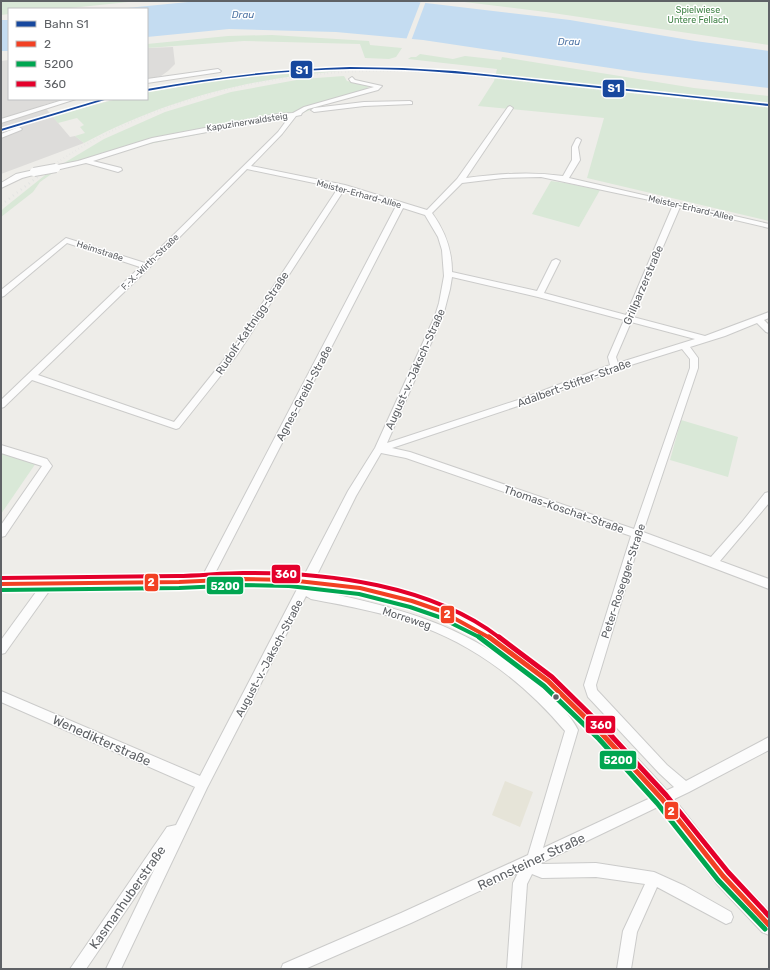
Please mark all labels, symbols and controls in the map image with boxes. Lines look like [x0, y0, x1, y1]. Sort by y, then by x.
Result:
park label: Spielwiese Untere Fellach [668, 5, 728, 25]
legend [8, 8, 148, 100]
water label: Drau [232, 9, 254, 21]
text: Bahn S1 [44, 17, 89, 31]
water label: Drau [558, 36, 580, 48]
text: 2 [44, 37, 51, 51]
text: 5200 [44, 57, 73, 71]
line badge: S1 [290, 60, 313, 79]
text: S1 [296, 64, 308, 77]
text: 360 [44, 77, 66, 91]
line badge: S1 [602, 79, 625, 98]
text: S1 [608, 82, 620, 95]
street label: Kapuzinerwaldsteig [206, 111, 288, 133]
street label: Meister-Erhard-Allee [315, 178, 403, 210]
street label: Meister-Erhard-Allee [647, 193, 735, 223]
street label: F.-X.-Wirth-Straße [119, 232, 181, 292]
street label: Heimstraße [75, 239, 125, 263]
street label: Grillparzerstraße [621, 244, 666, 327]
street label: Rudolf-Kattnigg-Straße [213, 269, 292, 377]
street label: August-v.-Jaksch-Straße [383, 307, 448, 432]
street label: Agnes-Greibl-Straße [274, 343, 335, 443]
street label: Adalbert-Stifter-Straße [516, 357, 633, 410]
street label: Thomas-Koschat-Straße [502, 483, 626, 536]
street label: Peter-Rosegger-Straße [599, 522, 648, 640]
line badge: 360 [271, 564, 301, 584]
text: 360 [275, 568, 297, 581]
line badge: 2 [144, 573, 159, 592]
text: 2 [147, 576, 155, 589]
line badge: 5200 [206, 576, 244, 595]
text: 5200 [210, 580, 240, 593]
street label: August-v.-Jaksch-Straße [233, 597, 306, 719]
street label: Morreweg [381, 604, 433, 632]
line badge: 2 [440, 605, 455, 624]
text: 2 [443, 608, 451, 621]
unlabelled marker [551, 692, 561, 702]
street label: Wenedikterstraße [50, 712, 153, 769]
line badge: 360 [585, 715, 616, 734]
text: 360 [590, 719, 612, 732]
line badge: 5200 [599, 750, 637, 770]
text: 5200 [603, 754, 633, 767]
line badge: 2 [664, 801, 679, 820]
text: 2 [667, 805, 675, 818]
street label: Rennsteiner Straße [475, 830, 587, 893]
street label: Kasmanhuberstraße [86, 843, 169, 952]

